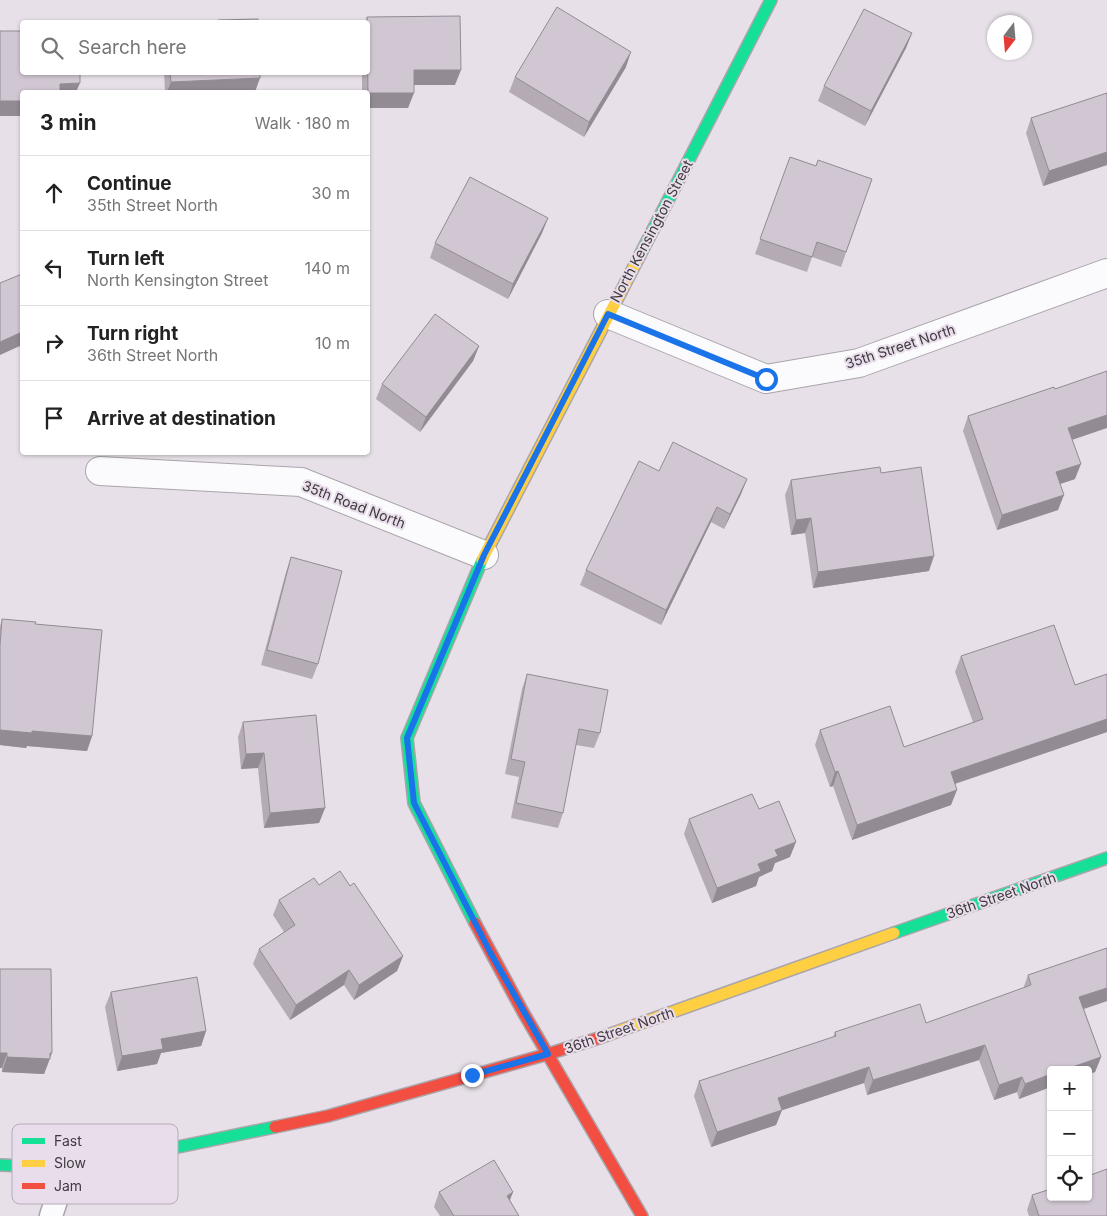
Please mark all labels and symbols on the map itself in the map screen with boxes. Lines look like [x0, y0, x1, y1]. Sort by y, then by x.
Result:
north arrow [987, 15, 1032, 60]
street label: North Kensington Street [606, 157, 696, 305]
street label: 35th Street North [843, 320, 957, 372]
route start [755, 368, 778, 391]
street label: 35th Road North [300, 477, 408, 531]
street label: 36th Street North [944, 868, 1058, 922]
street label: 36th Street North [562, 1003, 676, 1057]
route end [461, 1064, 484, 1087]
legend [12, 1124, 178, 1204]
text: Fast [54, 1132, 82, 1149]
text: Slow [54, 1154, 86, 1171]
text: Jam [54, 1177, 82, 1194]

